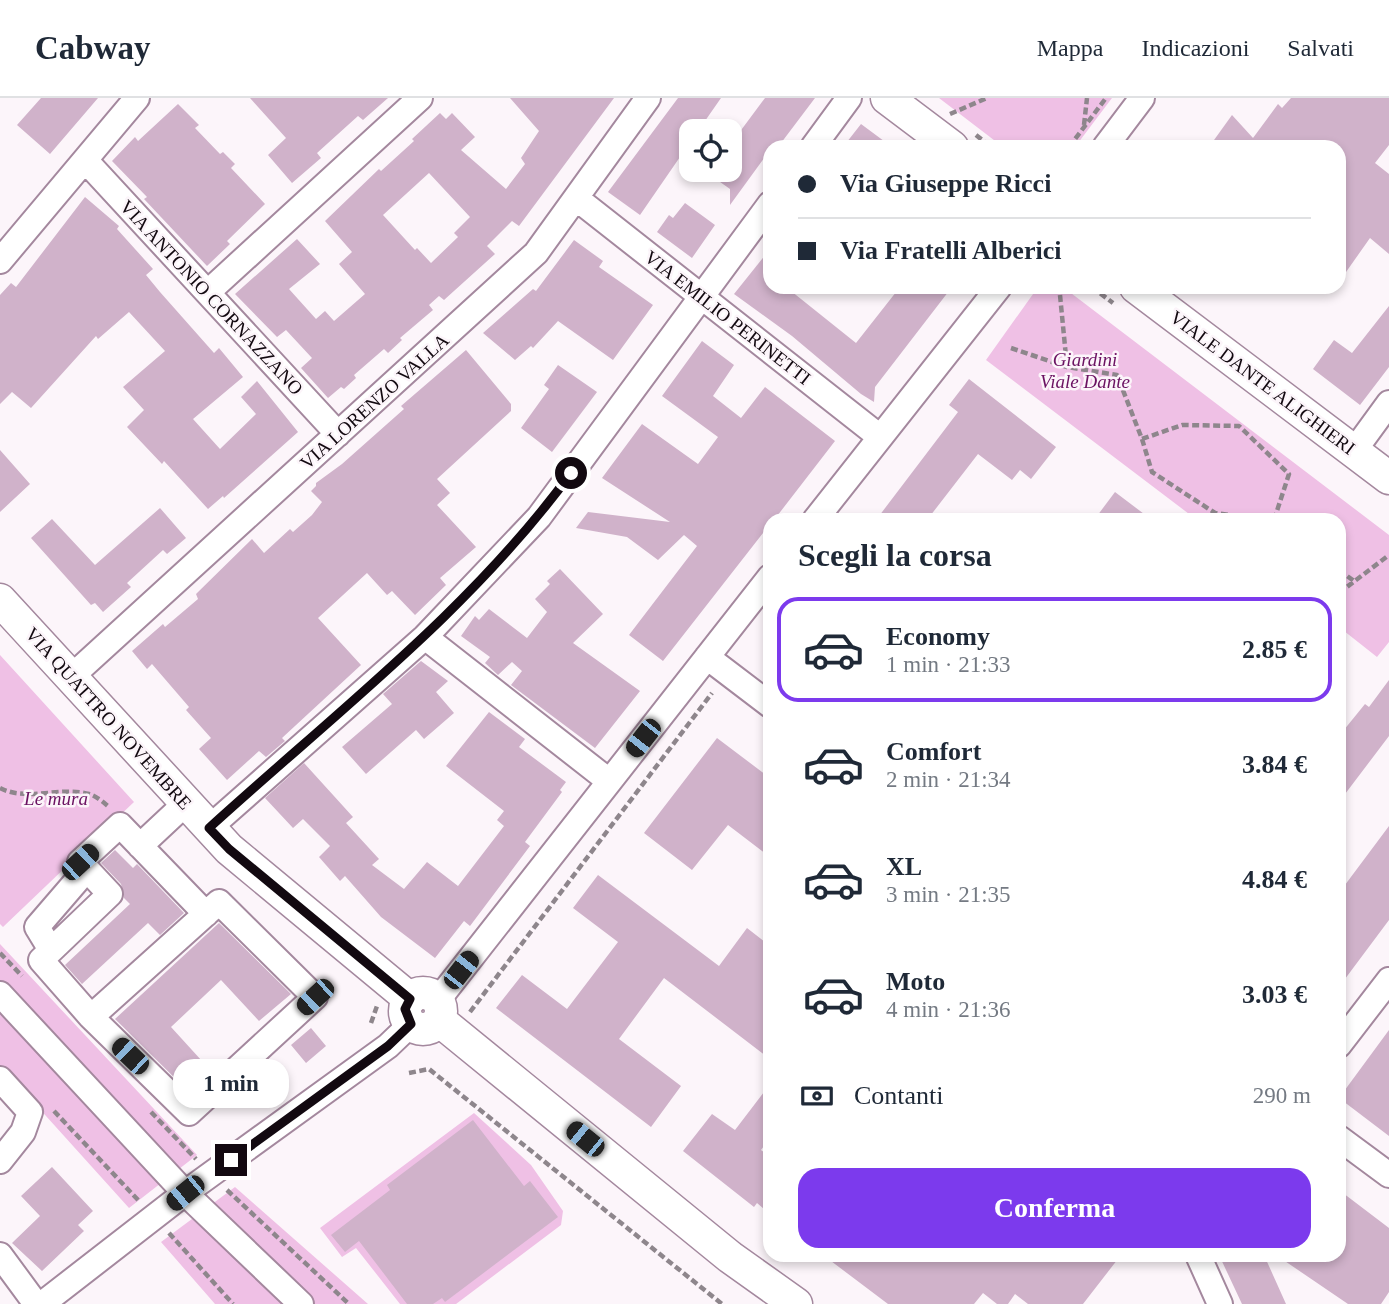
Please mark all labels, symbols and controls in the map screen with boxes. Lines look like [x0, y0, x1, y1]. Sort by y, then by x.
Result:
text: Cabway [35, 30, 151, 66]
text: Mappa [1037, 35, 1103, 61]
text: Indicazioni [1141, 35, 1249, 61]
text: Salvati [1287, 35, 1354, 61]
map controls [679, 119, 742, 182]
button: locate [679, 119, 742, 182]
text: Via Giuseppe Ricci [840, 169, 1051, 198]
street label: VIA ANTONIO CORNAZZANO [116, 196, 307, 399]
text: Via Fratelli Alberici [840, 236, 1061, 265]
street label: VIA EMILIO PERINETTI [641, 246, 815, 389]
street label: VIALE DANTE ALIGHIERI [1166, 306, 1359, 459]
street label: VIA LORENZO VALLA [296, 329, 453, 474]
park label: Giardini Viale Dante [1040, 349, 1130, 392]
route start [555, 457, 587, 489]
text: Scegli la corsa [798, 537, 992, 573]
icon: car [802, 618, 865, 681]
text: Economy [886, 622, 990, 651]
street label: VIA QUATTRO NOVEMBRE [21, 623, 196, 814]
text: 2.85 € [1242, 635, 1307, 664]
text: 1 min · 21:33 [886, 652, 1011, 677]
car [622, 715, 665, 761]
icon: car [802, 733, 865, 796]
text: Comfort [886, 737, 981, 766]
text: 3.84 € [1242, 750, 1307, 779]
text: 2 min · 21:34 [886, 767, 1011, 792]
park label: Le mura [23, 788, 88, 809]
car [58, 840, 103, 884]
icon: car [802, 848, 865, 911]
text: XL [886, 852, 922, 881]
text: 4.84 € [1242, 865, 1307, 894]
text: 3 min · 21:35 [886, 882, 1011, 907]
car [440, 947, 483, 993]
icon: car [802, 963, 865, 1026]
text: Moto [886, 967, 945, 996]
car [293, 975, 338, 1019]
text: 3.03 € [1242, 980, 1307, 1009]
text: 4 min · 21:36 [886, 997, 1011, 1022]
car [108, 1034, 153, 1078]
callout: 1 min [173, 1058, 289, 1108]
text: 1 min [203, 1071, 259, 1096]
icon: cash [798, 1077, 836, 1115]
text: Contanti [854, 1081, 944, 1110]
text: 290 m [1253, 1083, 1311, 1108]
car [563, 1118, 608, 1160]
route end [215, 1144, 247, 1176]
button: Conferma [798, 1168, 1311, 1248]
car [163, 1172, 208, 1214]

